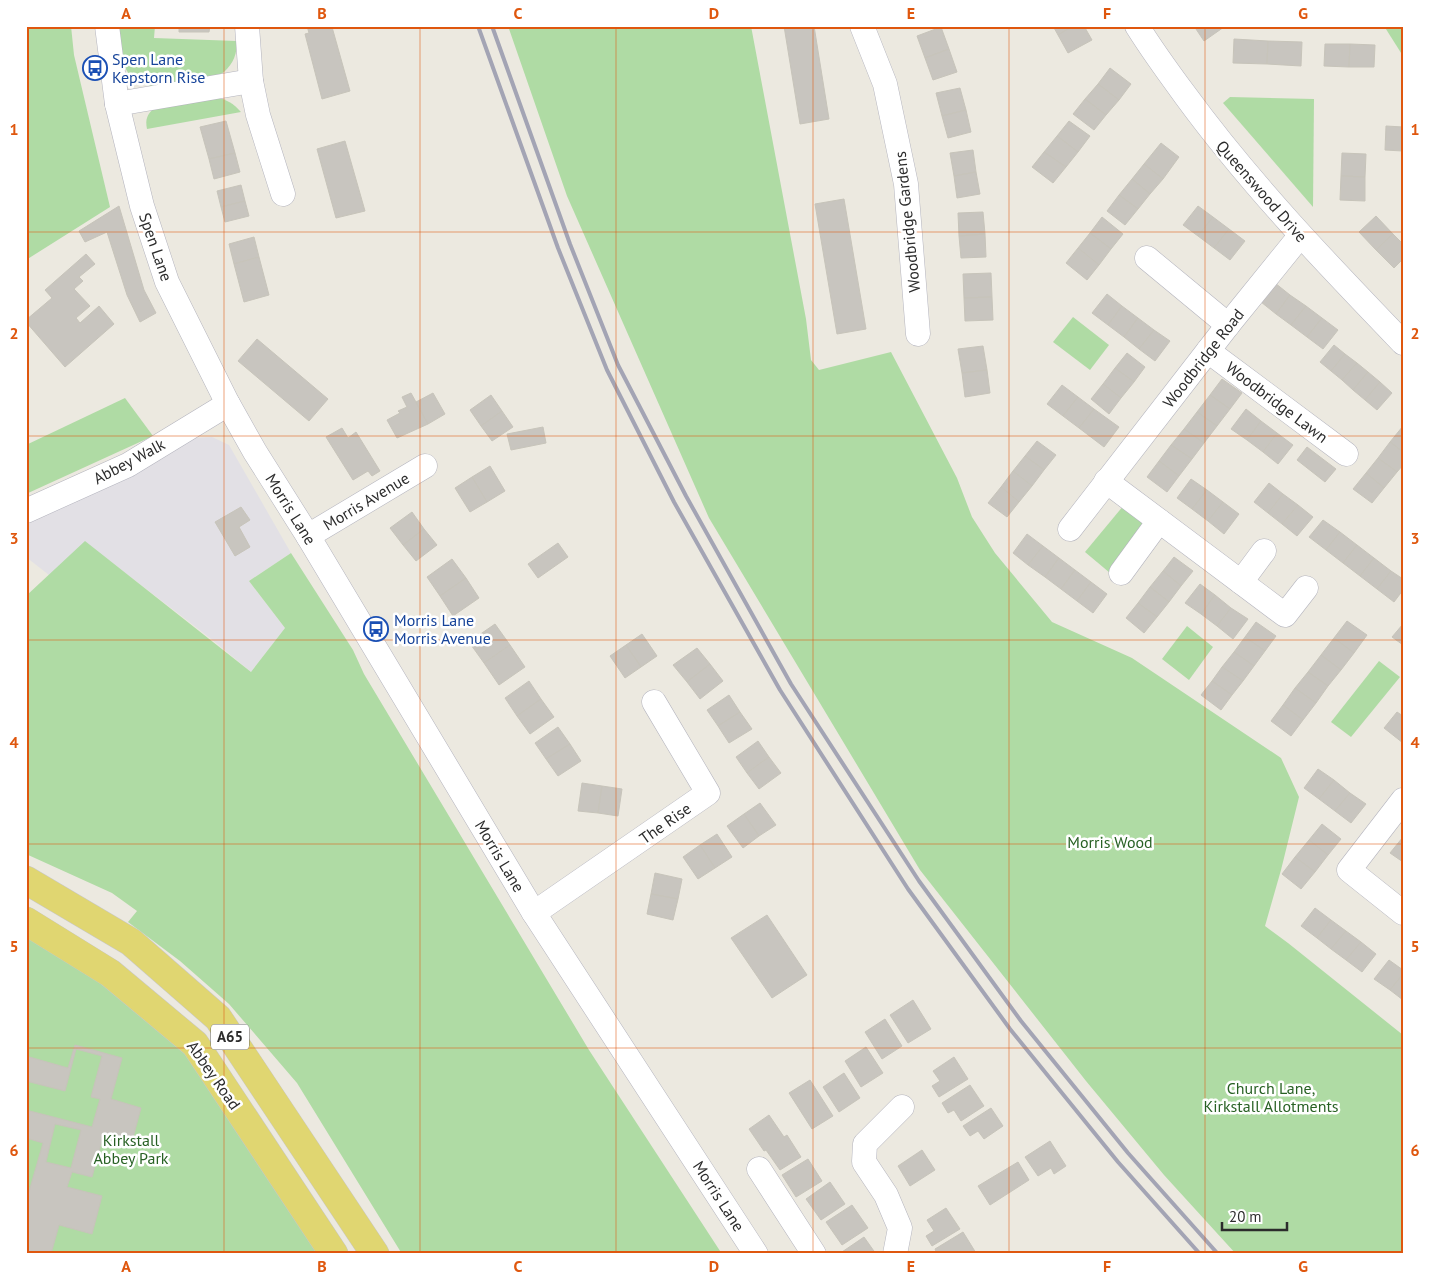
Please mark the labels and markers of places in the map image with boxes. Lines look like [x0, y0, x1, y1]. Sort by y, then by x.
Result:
place label: Spen Lane Kepstorn Rise [112, 49, 205, 87]
bus stop icon: Spen Lane Kepstorn Rise [82, 55, 108, 81]
place label: Morris Lane Morris Avenue [394, 610, 491, 648]
bus stop icon: Morris Lane Morris Avenue [363, 616, 389, 642]

